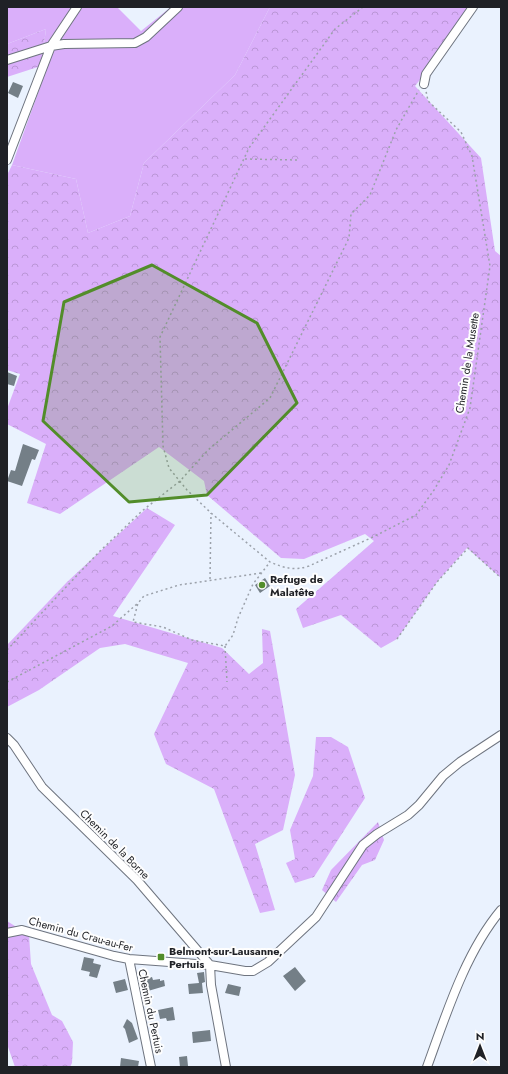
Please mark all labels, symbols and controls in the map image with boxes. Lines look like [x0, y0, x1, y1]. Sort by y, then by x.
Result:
street label: Chemin de la Musette [451, 311, 483, 414]
place label: Refuge de Malatête [270, 571, 323, 600]
marker: Refuge de Malatête [257, 580, 267, 590]
street label: Chemin de la Borne [76, 805, 154, 883]
street label: Chemin du Crau-au-Fer [27, 912, 135, 956]
place label: Belmont-sur-Lausanne, Pertuis [169, 943, 283, 972]
marker: Belmont-sur-Lausanne, Pertuis [156, 952, 166, 962]
street label: Chemin du Pertuis [134, 967, 168, 1055]
north arrow [460, 1026, 500, 1066]
text: N [476, 1028, 484, 1044]

